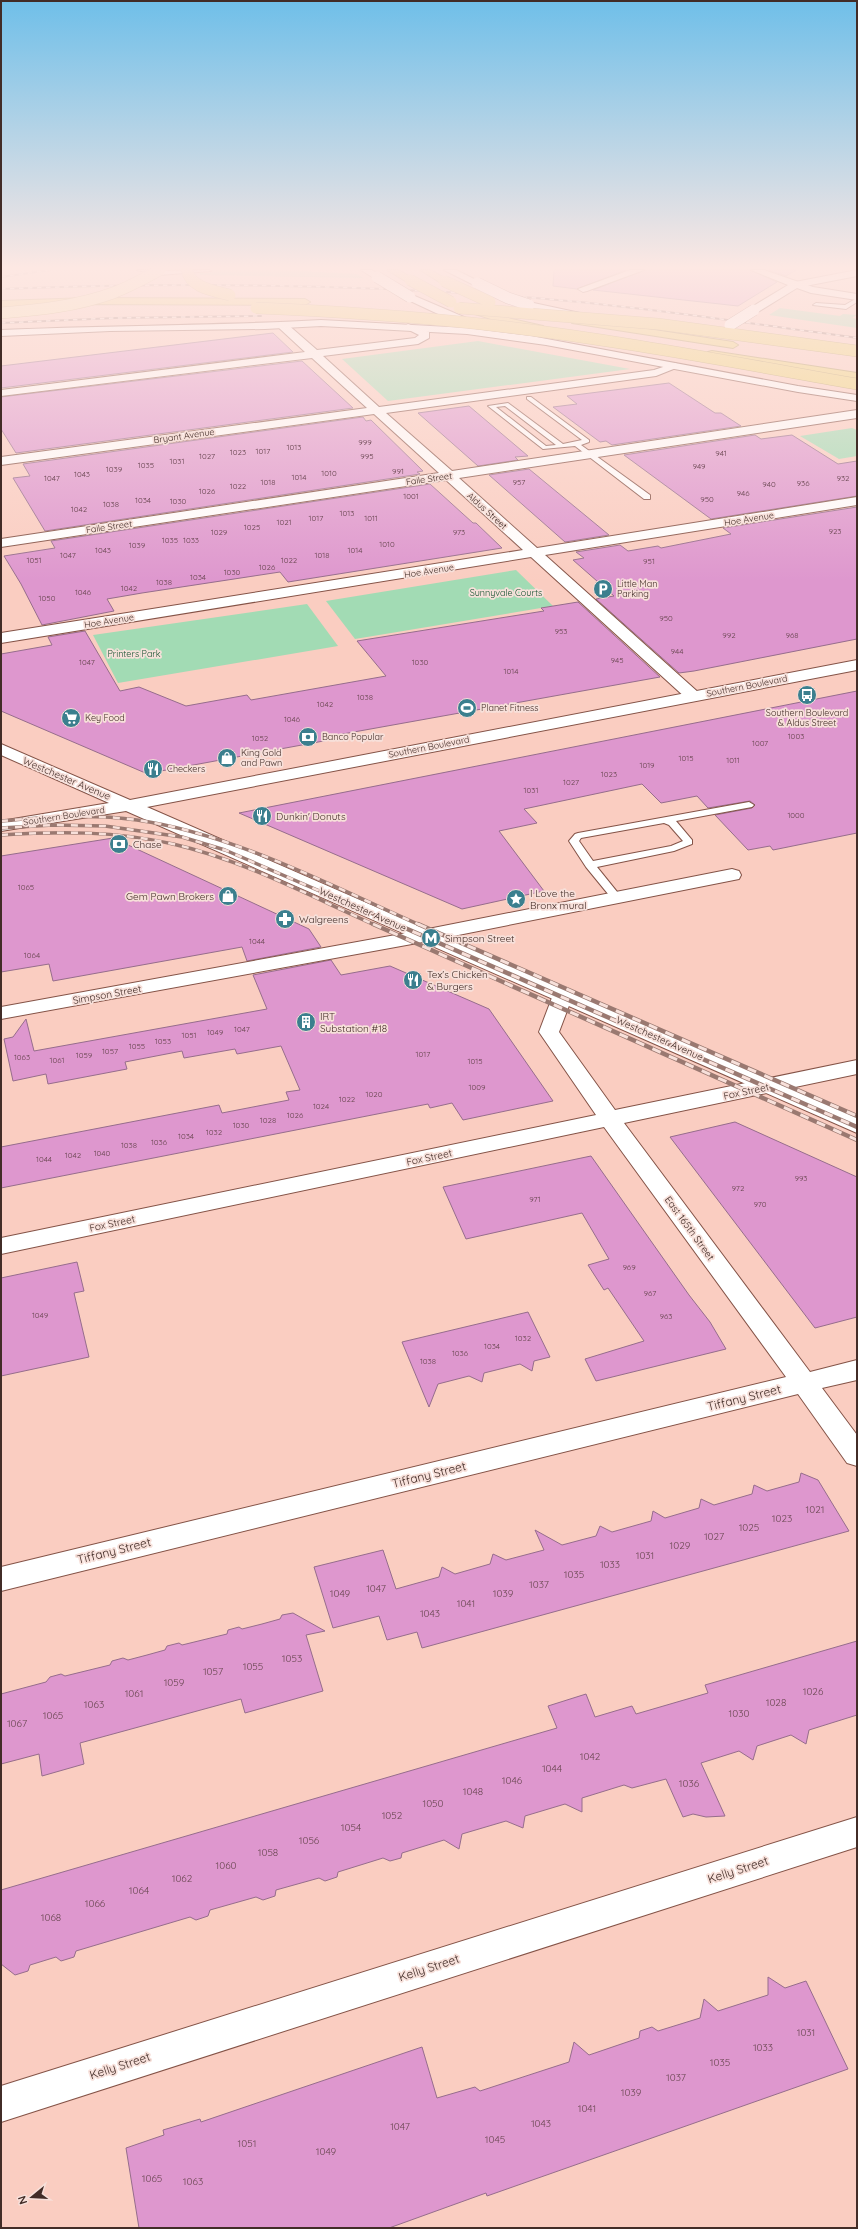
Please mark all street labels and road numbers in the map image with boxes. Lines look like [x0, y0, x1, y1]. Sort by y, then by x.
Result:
street label: Bryant Avenue [153, 426, 215, 445]
street label: Faile Street [405, 470, 453, 487]
street label: Aldus Street [465, 490, 510, 531]
street label: Hoe Avenue [723, 509, 775, 528]
street label: Faile Street [85, 518, 133, 535]
street label: Hoe Avenue [403, 561, 455, 580]
street label: Hoe Avenue [83, 611, 135, 630]
street label: Southern Boulevard [705, 672, 788, 699]
street label: Southern Boulevard [387, 733, 470, 760]
street label: Westchester Avenue [21, 754, 113, 803]
street label: Southern Boulevard [22, 804, 105, 827]
street label: Westchester Avenue [317, 884, 409, 935]
street label: Simpson Street [72, 982, 143, 1007]
street label: Westchester Avenue [614, 1013, 706, 1064]
street label: Fox Street [722, 1080, 771, 1103]
street label: Fox Street [405, 1146, 454, 1169]
street label: East 165th Street [662, 1194, 718, 1263]
street label: Fox Street [88, 1212, 137, 1235]
street label: Tiffany Street [705, 1381, 782, 1414]
street label: Tiffany Street [390, 1458, 467, 1491]
street label: Tiffany Street [75, 1534, 152, 1567]
street label: Kelly Street [706, 1853, 770, 1886]
street label: Kelly Street [397, 1951, 461, 1984]
street label: Kelly Street [88, 2049, 152, 2082]

